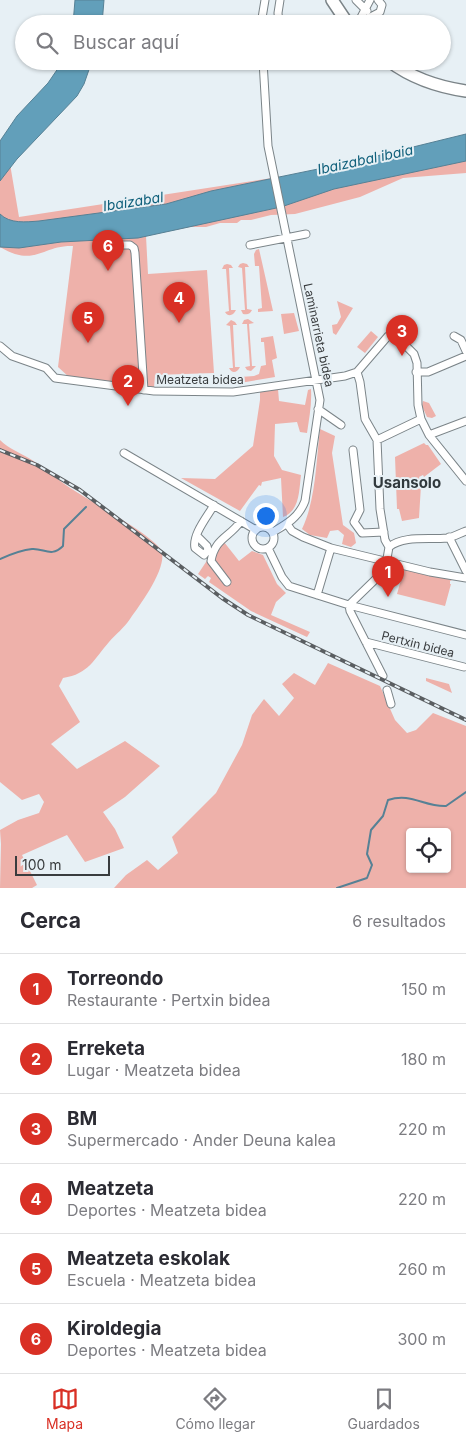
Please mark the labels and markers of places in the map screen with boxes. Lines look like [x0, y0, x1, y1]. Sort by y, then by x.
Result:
pin: 6 [92, 230, 124, 271]
pin: 4 [163, 282, 195, 323]
pin: 5 [72, 302, 104, 343]
pin: 3 [386, 315, 418, 356]
pin: 2 [112, 365, 144, 406]
pin: 1 [372, 556, 404, 597]

